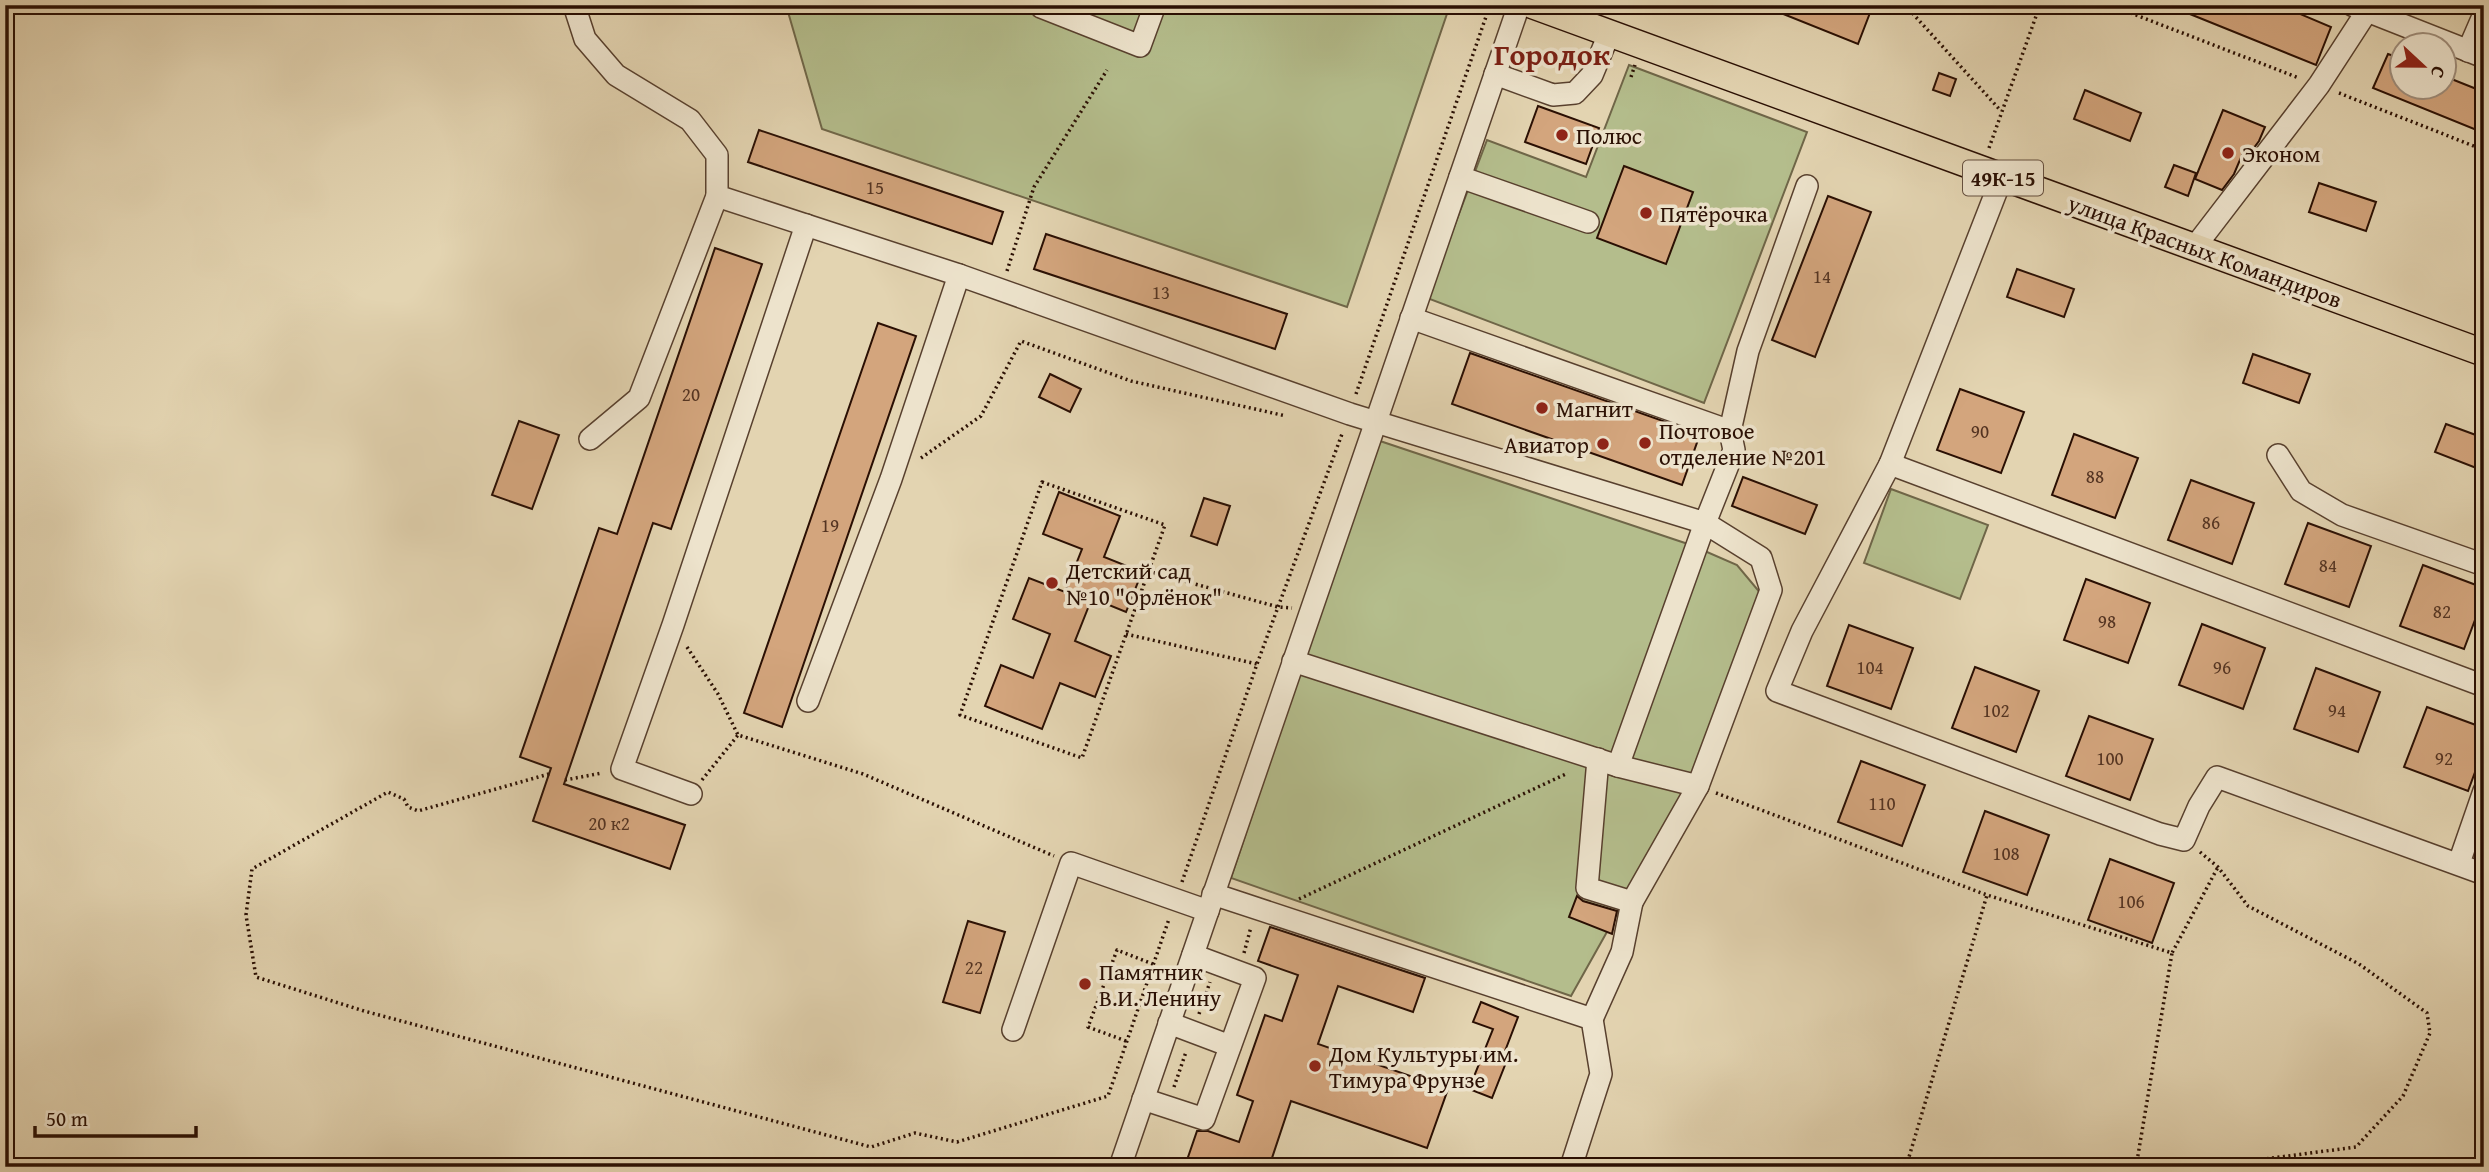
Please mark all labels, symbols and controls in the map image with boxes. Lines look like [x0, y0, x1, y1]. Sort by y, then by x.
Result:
district label: Городок [1494, 32, 1611, 76]
north arrow [2388, 32, 2458, 102]
text: С [2424, 62, 2454, 83]
place label: Полюс [1576, 119, 1642, 152]
marker: Полюс [1554, 127, 1570, 143]
place label: Эконом [2242, 137, 2320, 170]
marker: Эконом [2220, 145, 2236, 161]
road number: 49К-15 [1963, 160, 2043, 196]
house number: 15 [866, 173, 884, 201]
street label: улица Красных Командиров [2063, 186, 2347, 316]
place label: Пятёрочка [1660, 197, 1768, 230]
marker: Пятёрочка [1638, 205, 1654, 221]
house number: 14 [1813, 262, 1831, 290]
house number: 13 [1152, 278, 1170, 306]
house number: 20 [682, 380, 700, 408]
place label: Магнит [1556, 392, 1633, 425]
marker: Магнит [1534, 400, 1550, 416]
place label: Почтовое отделение №201 [1659, 414, 1826, 473]
house number: 90 [1971, 417, 1989, 445]
place label: Авиатор [1504, 428, 1589, 461]
marker: Почтовое отделение №201 [1637, 435, 1653, 451]
marker: Авиатор [1595, 436, 1611, 452]
house number: 88 [2086, 462, 2104, 490]
house number: 86 [2202, 508, 2220, 536]
house number: 19 [821, 511, 839, 539]
house number: 84 [2319, 551, 2337, 579]
place label: Детский сад №10 "Орлёнок" [1065, 554, 1222, 613]
marker: Детский сад №10 "Орлёнок" [1044, 575, 1060, 591]
house number: 82 [2433, 597, 2451, 625]
house number: 98 [2098, 607, 2116, 635]
house number: 104 [1856, 653, 1884, 681]
house number: 96 [2213, 653, 2231, 681]
house number: 102 [1982, 696, 2010, 724]
house number: 94 [2328, 696, 2346, 724]
house number: 100 [2096, 744, 2124, 772]
house number: 92 [2435, 744, 2453, 772]
house number: 110 [1868, 789, 1896, 817]
house number: 20 к2 [588, 809, 630, 837]
house number: 108 [1992, 839, 2020, 867]
house number: 106 [2117, 887, 2145, 915]
house number: 22 [965, 953, 983, 981]
place label: Памятник В.И. Ленину [1099, 955, 1222, 1014]
marker: Памятник В.И. Ленину [1077, 976, 1093, 992]
place label: Дом Культуры им. Тимура Фрунзе [1328, 1037, 1518, 1096]
marker: Дом Культуры им. Тимура Фрунзе [1307, 1058, 1323, 1074]
scale bar [35, 1095, 196, 1139]
text: 50 m [46, 1103, 88, 1134]

